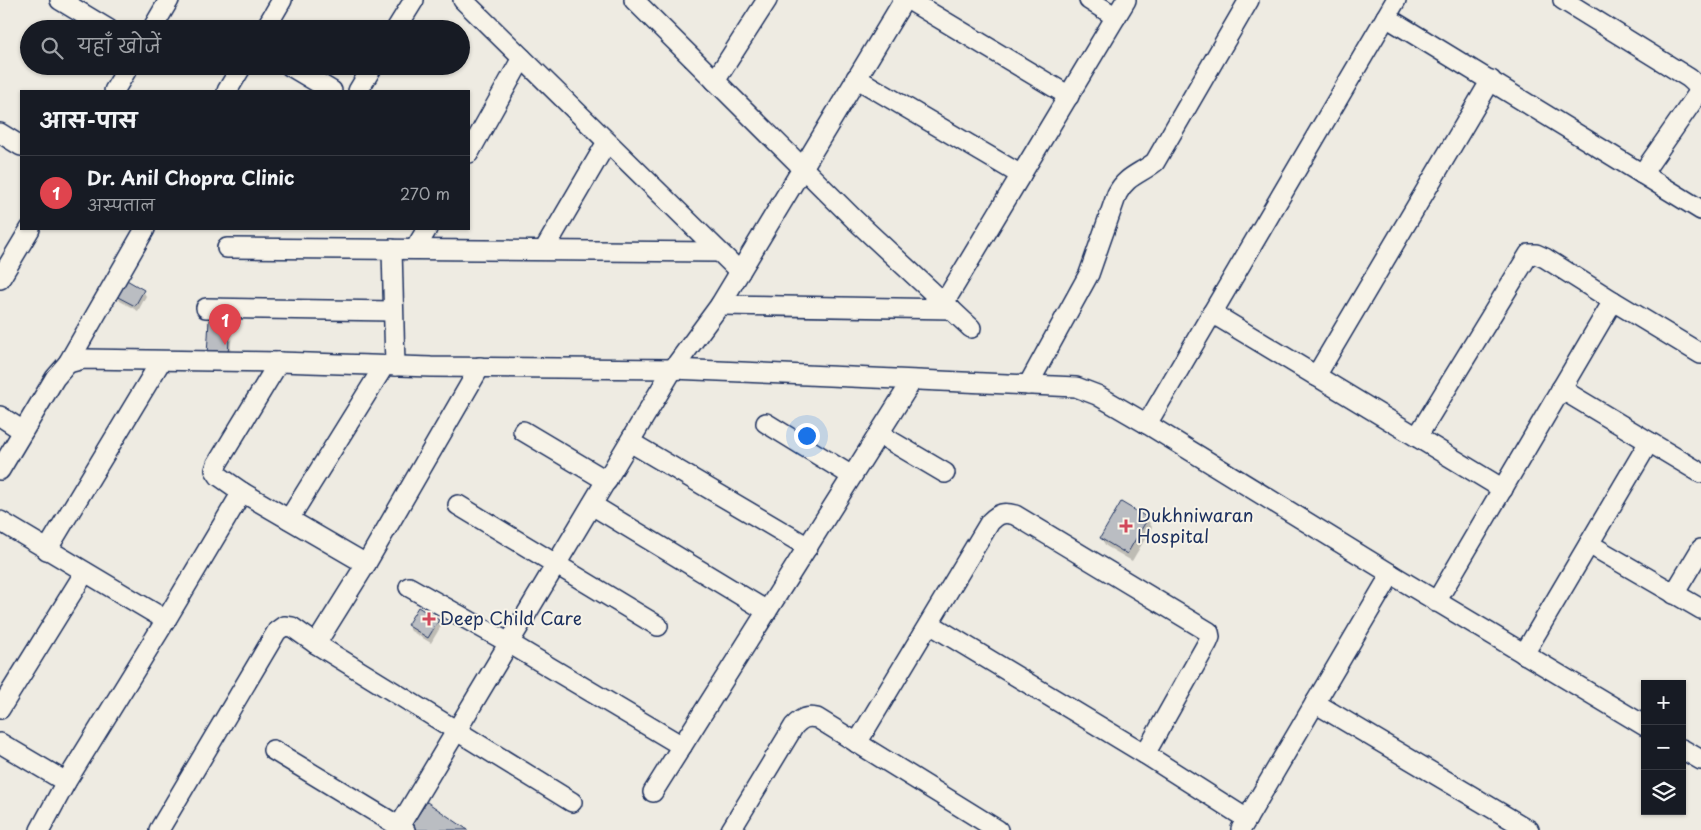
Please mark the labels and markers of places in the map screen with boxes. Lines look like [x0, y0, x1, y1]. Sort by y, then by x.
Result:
pin: 1 [209, 304, 241, 345]
place label: Dukhniwaran Hospital [1137, 501, 1254, 549]
marker: Dukhniwaran Hospital [1119, 519, 1133, 533]
place label: Deep Child Care [440, 604, 582, 631]
marker: Deep Child Care [422, 612, 436, 626]

